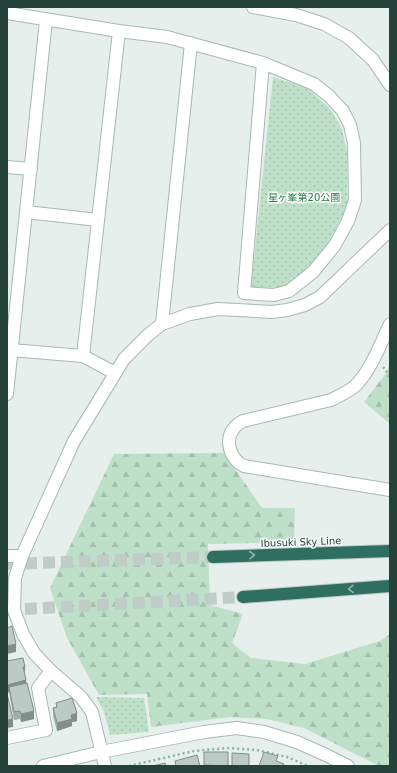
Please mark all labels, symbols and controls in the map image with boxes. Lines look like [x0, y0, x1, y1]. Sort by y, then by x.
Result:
park label: 星ヶ峯第20公園 [268, 192, 340, 203]
street label: Ibusuki Sky Line [261, 535, 341, 549]
one-way arrow [249, 551, 255, 560]
one-way arrow [348, 585, 354, 594]

